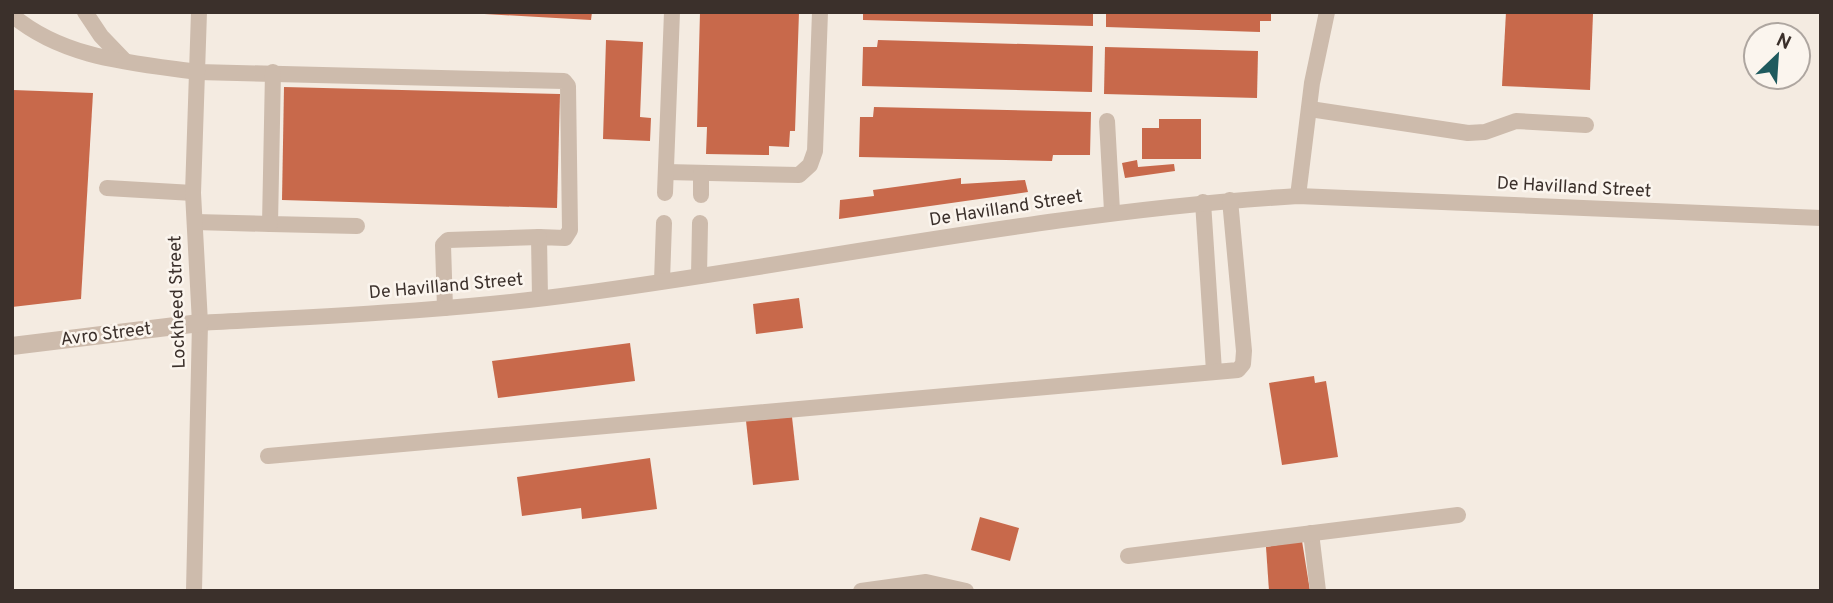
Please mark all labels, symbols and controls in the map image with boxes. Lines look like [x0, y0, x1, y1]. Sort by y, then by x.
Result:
north arrow [1742, 21, 1812, 91]
text: N [1772, 29, 1795, 56]
street label: De Havilland Street [1496, 172, 1652, 204]
street label: De Havilland Street [928, 186, 1084, 232]
street label: Lockheed Street [164, 235, 192, 369]
street label: De Havilland Street [368, 269, 524, 305]
street label: Avro Street [59, 318, 153, 352]

